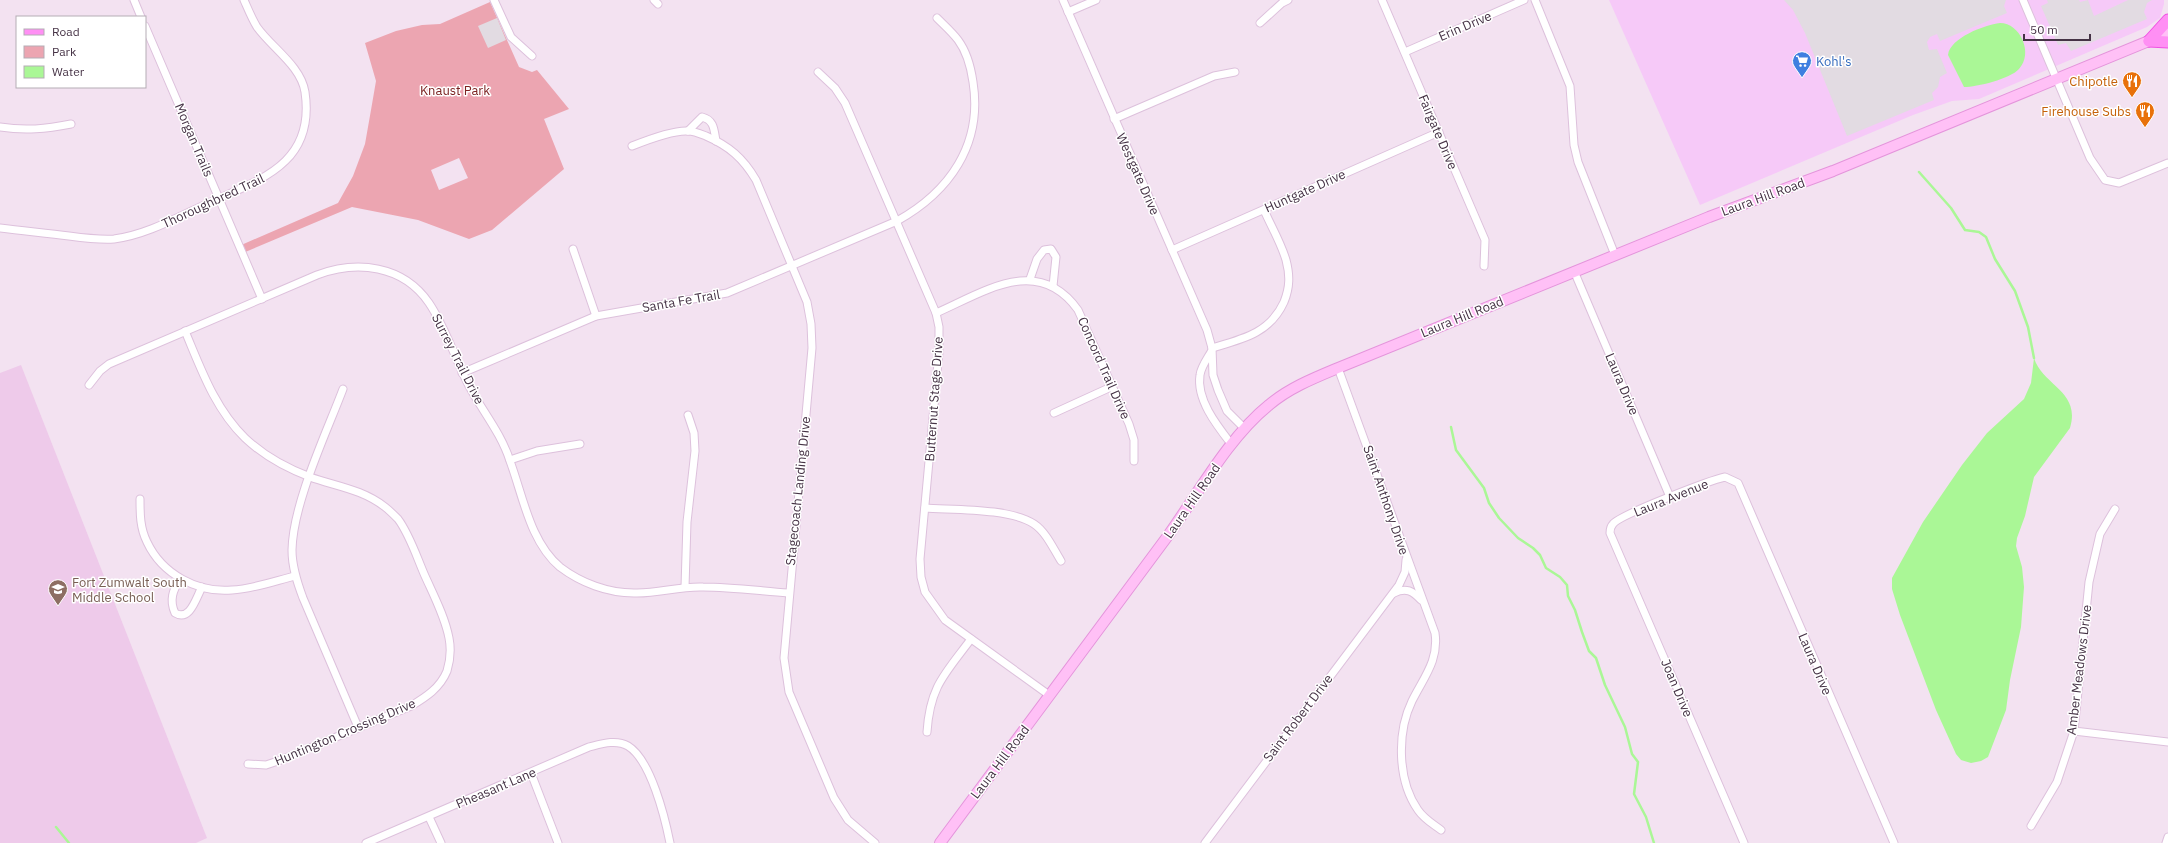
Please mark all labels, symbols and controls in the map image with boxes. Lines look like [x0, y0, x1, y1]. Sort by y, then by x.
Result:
street label: Erin Drive [1436, 7, 1494, 45]
legend [16, 16, 146, 88]
scale bar [2024, 16, 2090, 42]
text: 50 m [2030, 22, 2058, 37]
text: Road [52, 24, 80, 39]
text: Park [52, 44, 77, 59]
supermarket icon: Kohl's [1791, 50, 1813, 78]
place label: Kohl's [1816, 53, 1852, 70]
text: Water [52, 64, 85, 79]
restaurant icon: Chipotle [2121, 70, 2143, 98]
place label: Chipotle [2069, 73, 2118, 90]
park label: Knaust Park [420, 82, 490, 99]
street label: Fairgate Drive [1415, 92, 1461, 172]
restaurant icon: Firehouse Subs [2134, 100, 2156, 128]
street label: Morgan Trails [171, 101, 217, 179]
place label: Firehouse Subs [2041, 103, 2131, 120]
street label: Westgate Drive [1112, 130, 1164, 218]
street label: Huntgate Drive [1262, 166, 1348, 216]
street label: Thoroughbred Trail [159, 170, 267, 232]
street label: Laura Hill Road [1719, 174, 1807, 220]
street label: Santa Fe Trail [641, 286, 722, 316]
street label: Laura Hill Road [1418, 293, 1506, 341]
street label: Surrey Trail Drive [428, 311, 488, 407]
street label: Concord Trail Drive [1074, 314, 1134, 422]
street label: Butternut Stage Drive [921, 336, 947, 462]
street label: Laura Drive [1601, 350, 1643, 418]
street label: Stagecoach Landing Drive [782, 416, 814, 566]
street label: Saint Anthony Drive [1359, 443, 1413, 557]
street label: Laura Hill Road [1160, 460, 1224, 542]
street label: Laura Avenue [1631, 475, 1711, 521]
place label: Fort Zumwalt South Middle School [72, 574, 187, 606]
school or university icon: Fort Zumwalt South Middle School [47, 578, 69, 606]
street label: Amber Meadows Drive [2063, 604, 2095, 736]
street label: Laura Drive [1794, 630, 1836, 698]
street label: Joan Drive [1657, 656, 1697, 720]
street label: Saint Robert Drive [1259, 671, 1337, 765]
street label: Huntington Crossing Drive [272, 695, 418, 769]
street label: Laura Hill Road [967, 722, 1033, 802]
street label: Pheasant Lane [453, 763, 539, 813]

